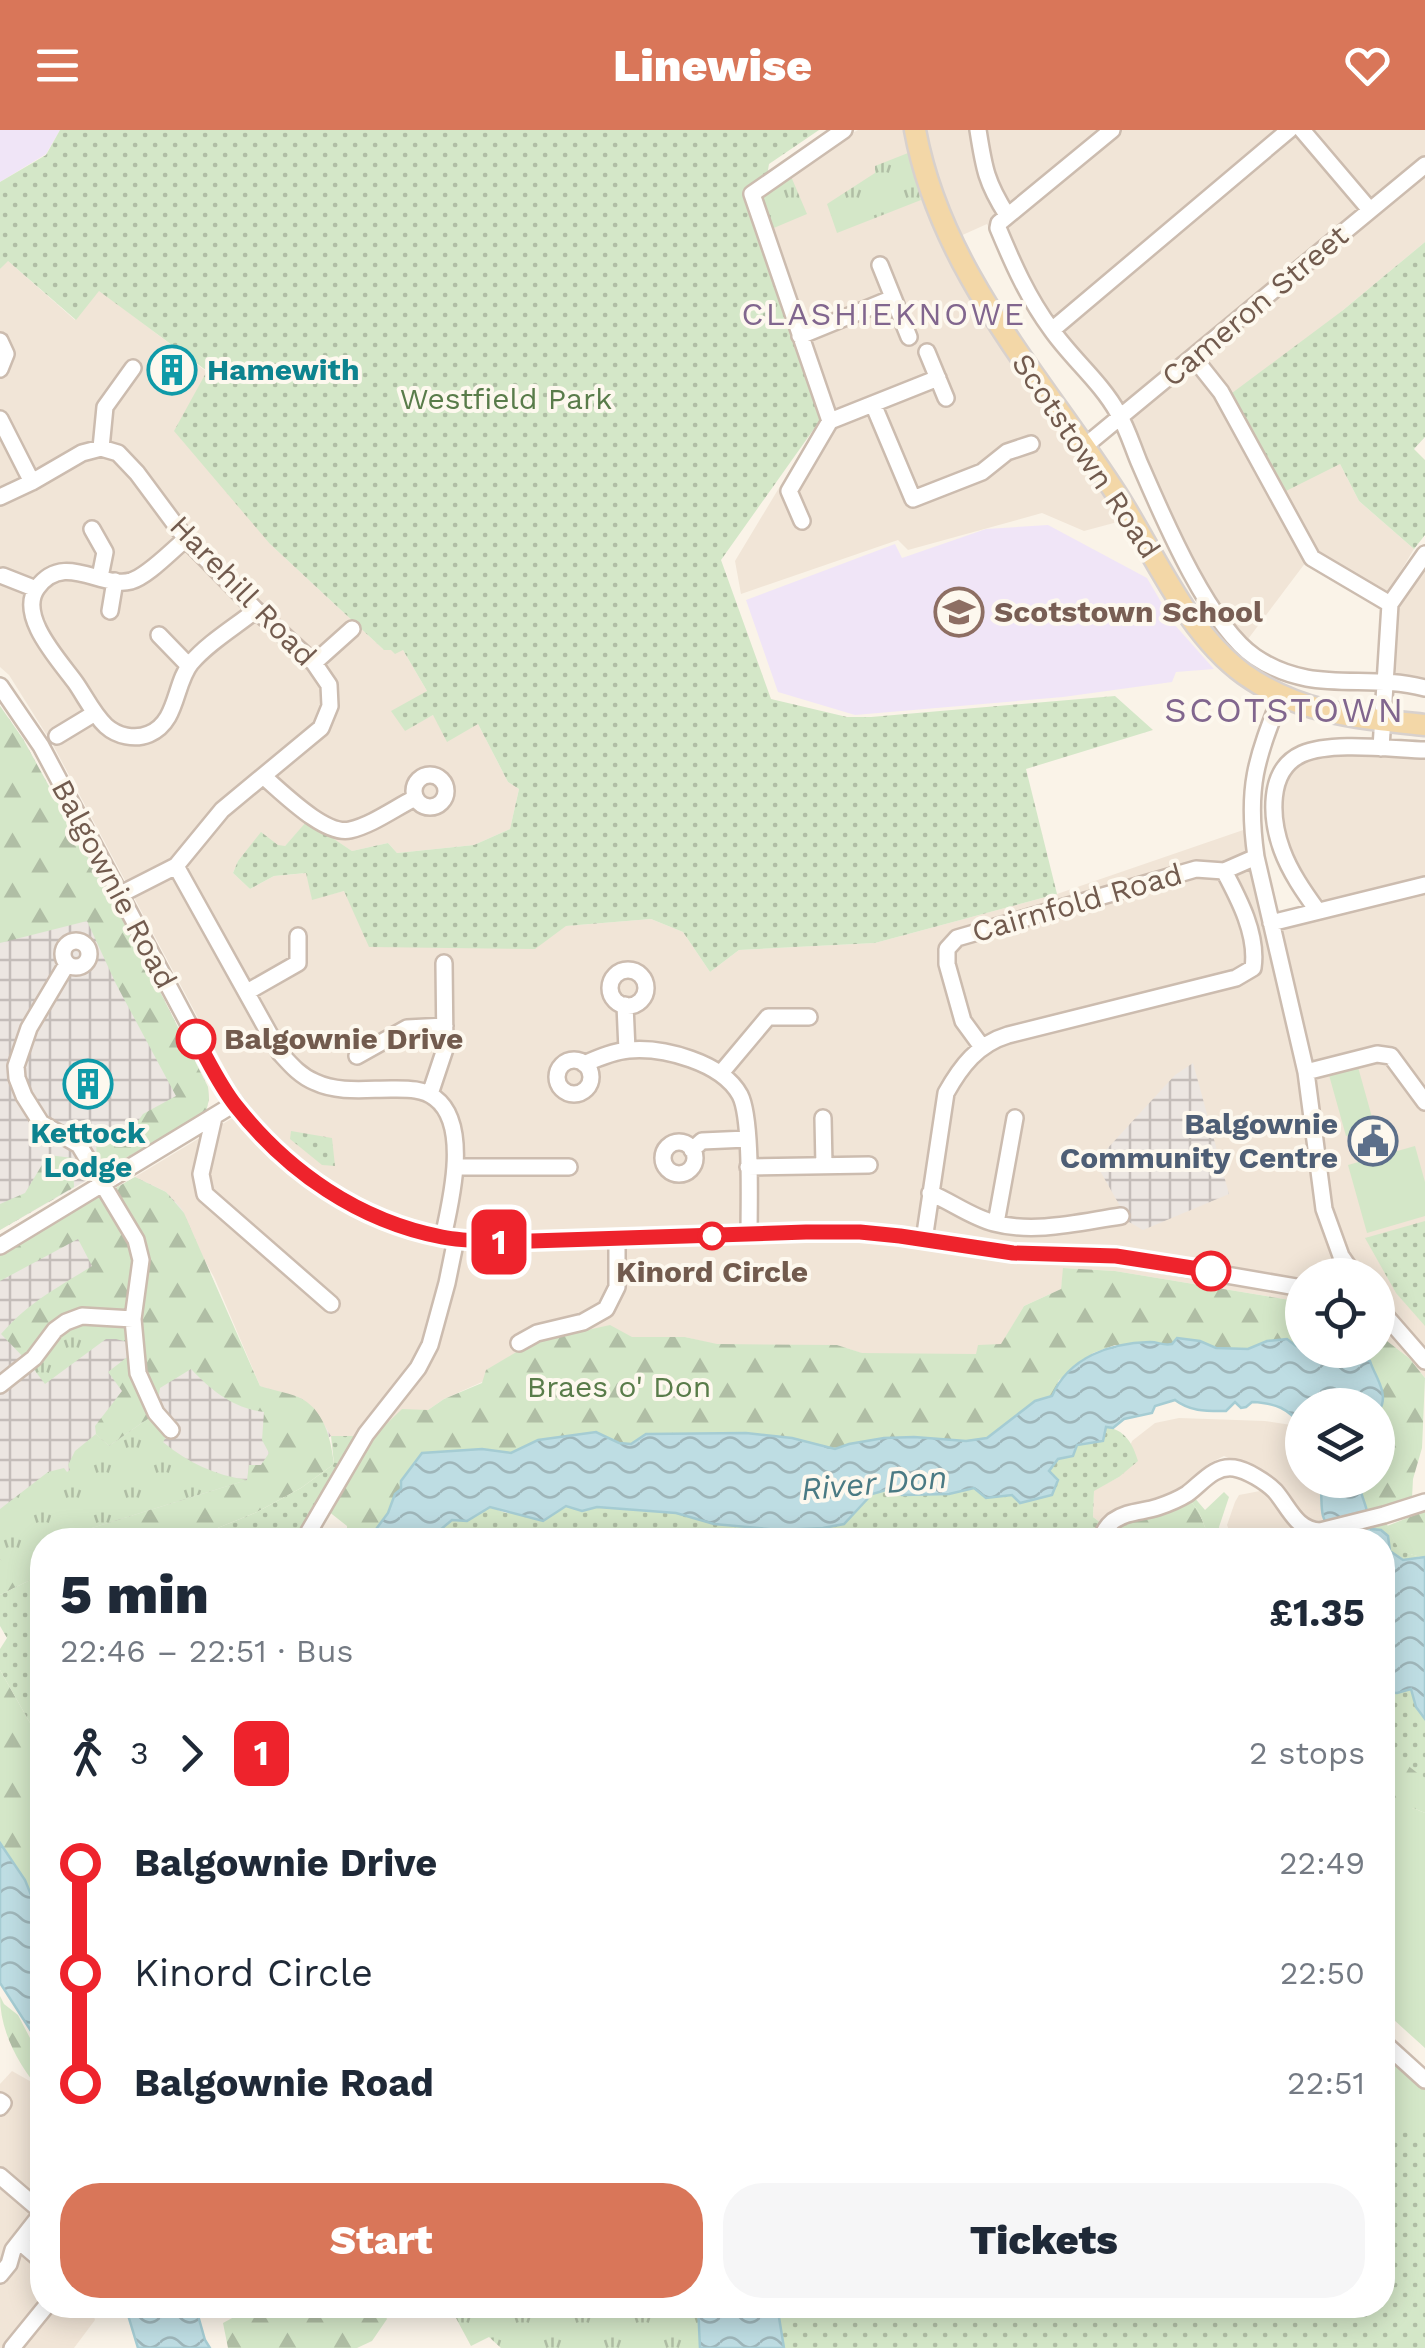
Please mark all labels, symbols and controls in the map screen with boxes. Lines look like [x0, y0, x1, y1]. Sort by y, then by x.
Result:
icon: menu [30, 38, 85, 93]
icon: heart [1340, 38, 1395, 93]
text: Linewise [613, 39, 812, 92]
street label: Cameron Street [1154, 217, 1355, 394]
district label: CLASHIEKNOWE [741, 295, 1027, 333]
building icon: Hamewith [146, 344, 198, 396]
street label: Scotstown Road [1005, 347, 1168, 565]
place label: Hamewith [207, 352, 360, 387]
park label: Westfield Park [400, 381, 612, 416]
street label: Harehill Road [163, 508, 324, 673]
school or university icon: Scotstown School [933, 586, 985, 638]
place label: Scotstown School [994, 594, 1263, 629]
district label: SCOTSTOWN [1164, 689, 1406, 731]
street label: Balgownie Road [45, 773, 184, 994]
street label: Cairnfold Road [968, 856, 1186, 949]
marker: Balgownie Drive [177, 1020, 215, 1058]
place label: Balgownie Drive [224, 1021, 463, 1056]
building icon: Kettock Lodge [62, 1058, 114, 1110]
place label: Balgownie Community Centre [1060, 1106, 1338, 1175]
place label: Kettock Lodge [30, 1115, 146, 1184]
public building icon: Balgownie Community Centre [1347, 1115, 1399, 1167]
line badge: 1 [466, 1210, 532, 1274]
text: 1 [491, 1221, 507, 1263]
marker: Kinord Circle [699, 1223, 725, 1249]
unlabelled marker [1192, 1252, 1230, 1290]
place label: Kinord Circle [616, 1254, 808, 1289]
map controls [1285, 1258, 1395, 1498]
button: locate [1285, 1258, 1395, 1368]
park label: Braes o' Don [527, 1369, 711, 1404]
button: layers [1285, 1388, 1395, 1498]
water label: River Don [799, 1458, 949, 1508]
text: 5 min [60, 1562, 209, 1626]
text: £1.35 [1269, 1591, 1365, 1635]
text: 22:46 – 22:51 · Bus [60, 1632, 353, 1670]
icon: walk [60, 1726, 115, 1781]
icon: forward [164, 1726, 219, 1781]
text: 1 [254, 1732, 269, 1774]
text: 3 [130, 1734, 149, 1772]
text: 2 stops [1249, 1734, 1365, 1772]
text: Balgownie Drive [134, 1841, 437, 1885]
text: 22:49 [1279, 1844, 1365, 1882]
text: Kinord Circle [134, 1951, 373, 1995]
text: 22:50 [1280, 1954, 1365, 1992]
text: Balgownie Road [134, 2061, 434, 2105]
text: 22:51 [1287, 2064, 1365, 2102]
button: Start [60, 2183, 703, 2298]
button: Tickets [723, 2183, 1365, 2298]

